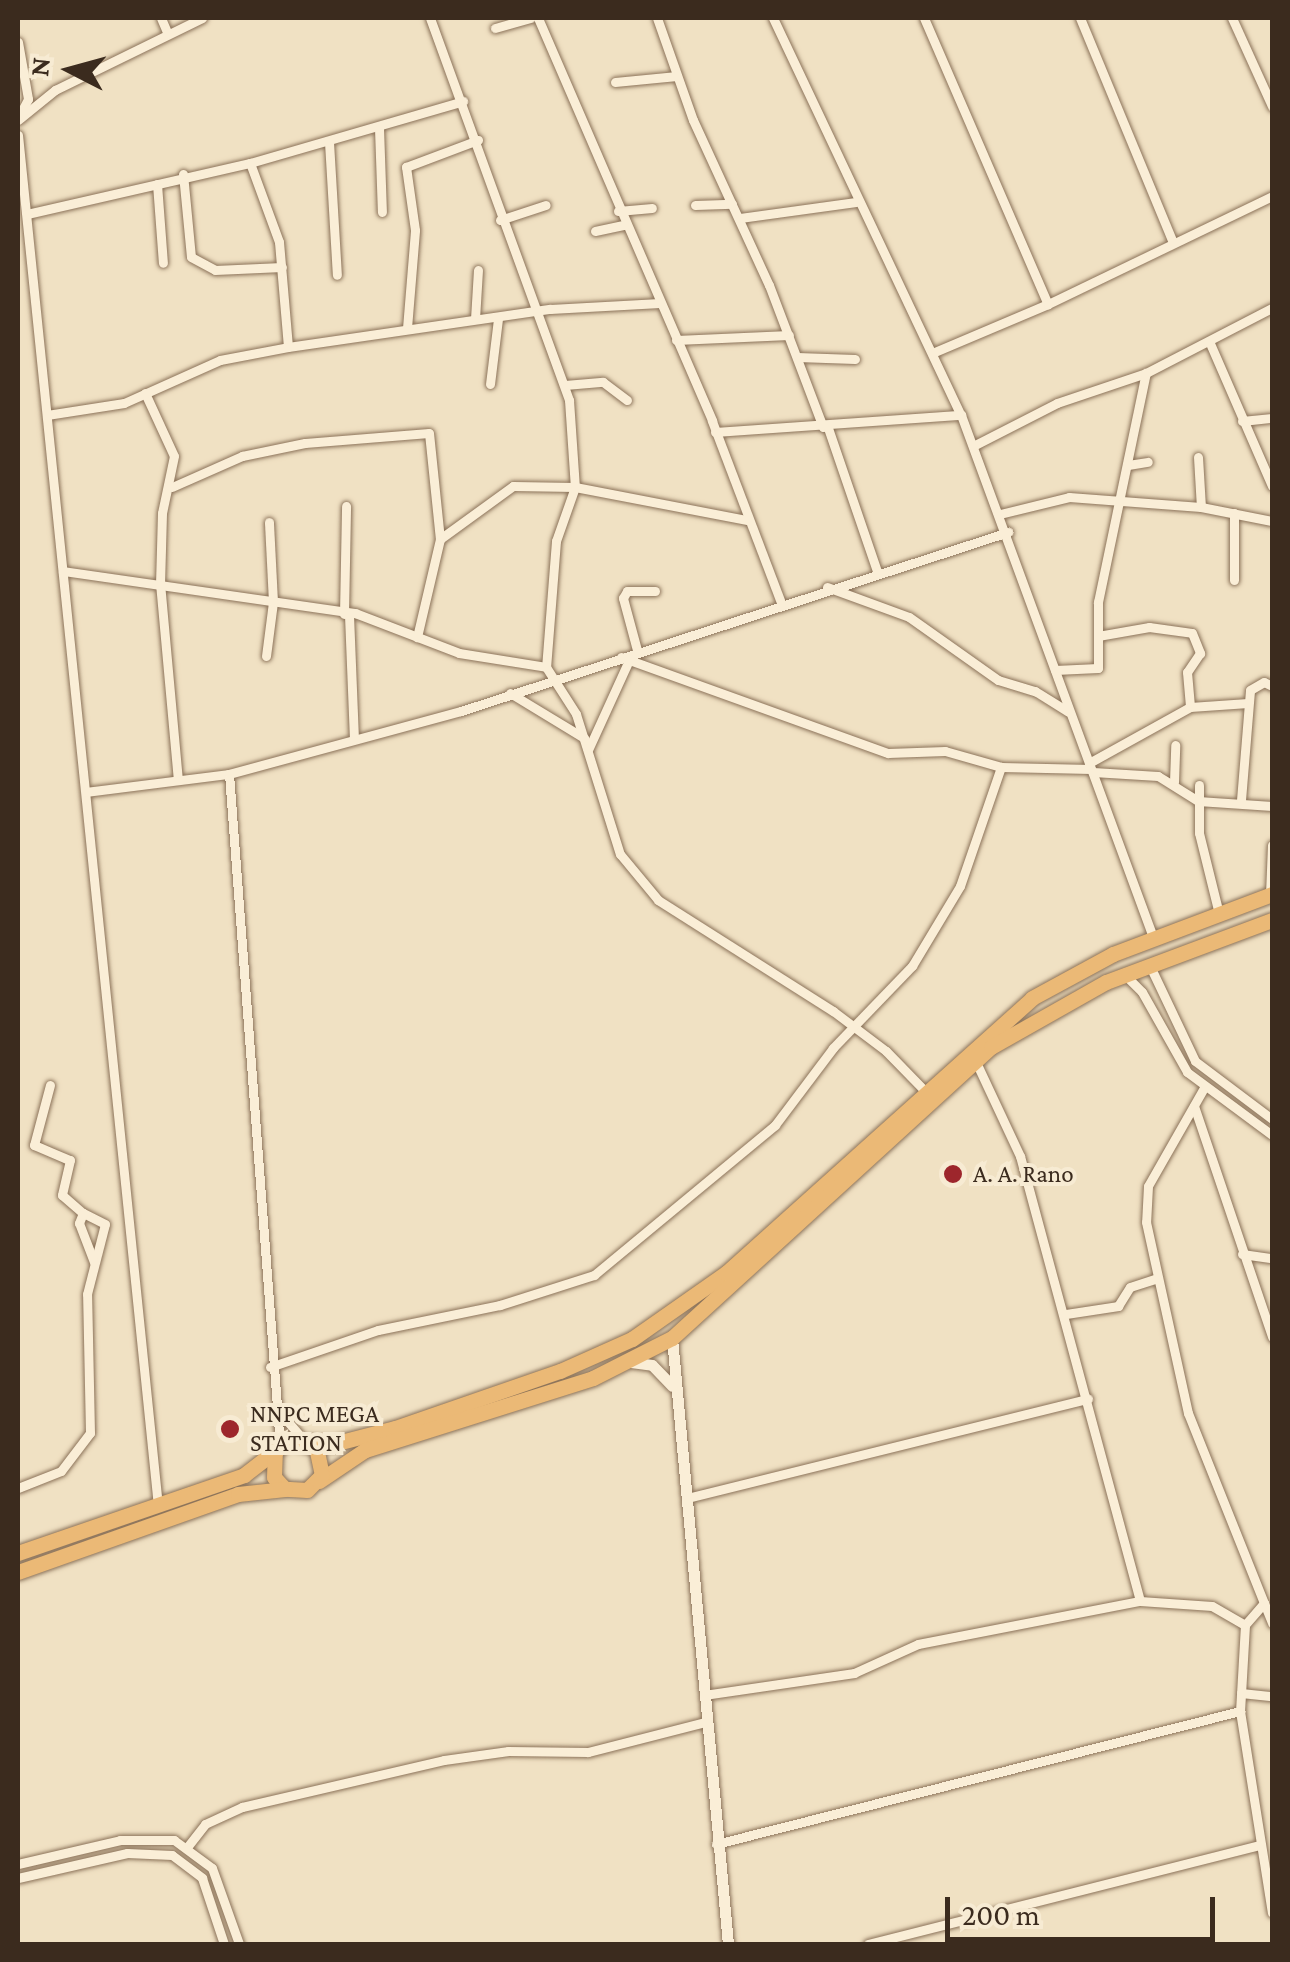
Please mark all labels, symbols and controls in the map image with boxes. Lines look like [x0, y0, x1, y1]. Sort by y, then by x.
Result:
north arrow [20, 20, 120, 120]
text: N [23, 56, 56, 78]
place label: A. A. Rano [973, 1159, 1074, 1189]
marker: A. A. Rano [942, 1163, 964, 1185]
place label: NNPC MEGA STATION [250, 1400, 379, 1459]
marker: NNPC MEGA STATION [219, 1418, 241, 1440]
scale bar [950, 1877, 1220, 1939]
text: 200 m [962, 1898, 1040, 1931]

